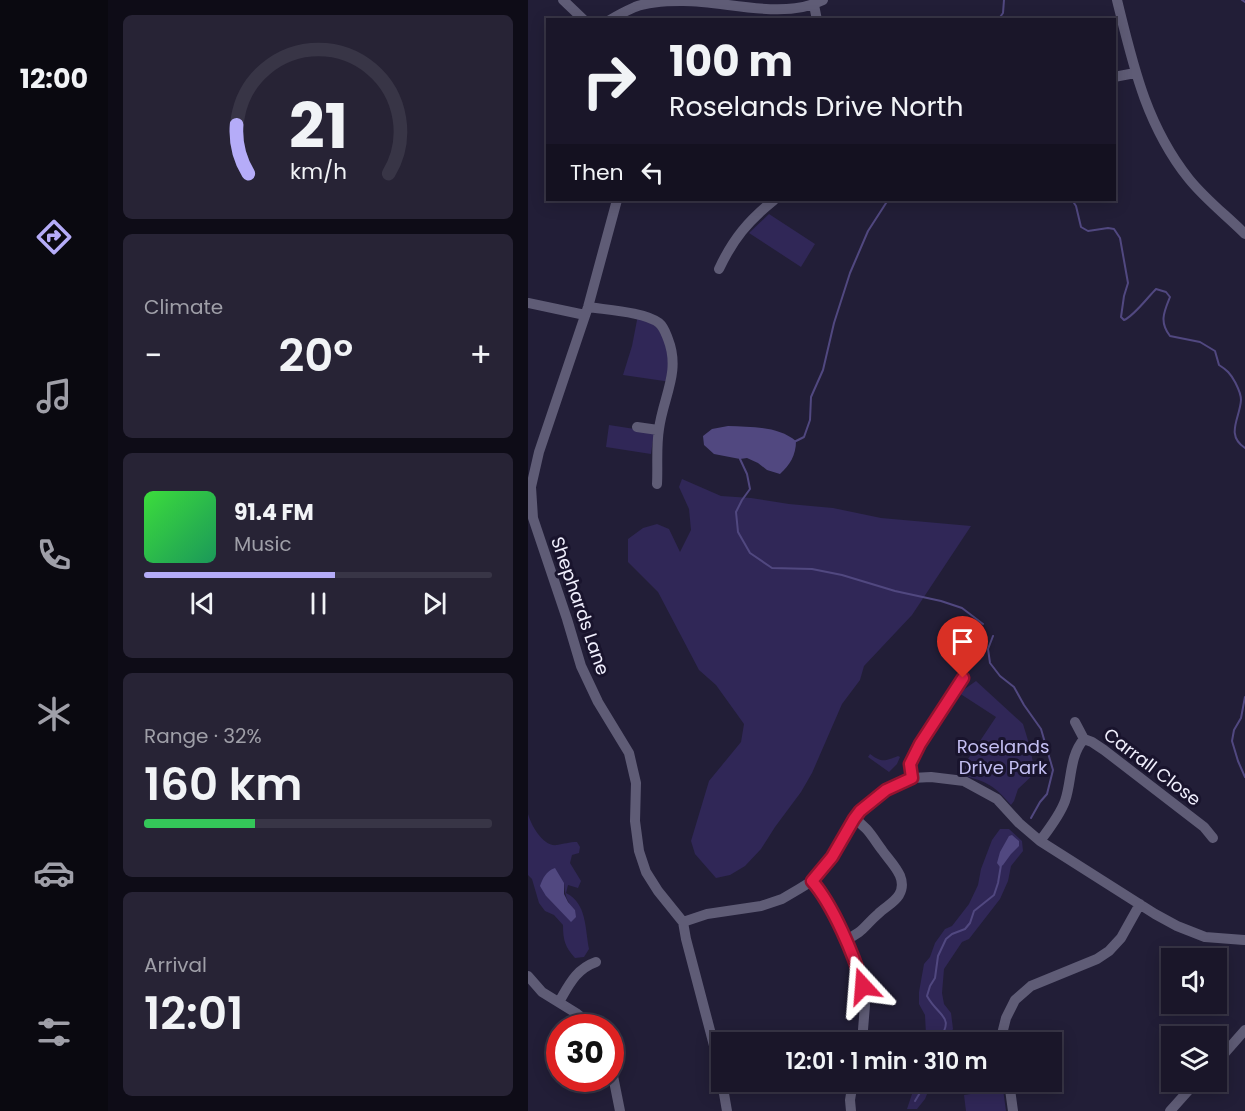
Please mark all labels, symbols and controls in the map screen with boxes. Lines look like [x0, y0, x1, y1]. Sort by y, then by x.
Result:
text: 100 m [669, 32, 793, 91]
icon: right [570, 42, 648, 120]
text: 12:00 [20, 60, 88, 97]
text: 21 [288, 82, 348, 170]
text: Roselands Drive North [669, 88, 964, 125]
text: km/h [289, 156, 347, 187]
icon: left [636, 156, 669, 189]
text: Then [570, 157, 624, 188]
icon: directions [33, 216, 75, 258]
text: Climate [144, 293, 223, 321]
text: 20° [278, 324, 353, 387]
text: − [144, 332, 162, 379]
text: + [469, 332, 492, 379]
icon: music [33, 375, 75, 417]
text: 91.4 FM [234, 497, 314, 528]
text: Music [234, 530, 292, 558]
street label: Shephards Lane [545, 533, 616, 678]
icon: phone [33, 534, 75, 576]
icon: previous [186, 587, 219, 620]
icon: pause [302, 587, 335, 620]
icon: next [418, 587, 451, 620]
pin [937, 616, 988, 678]
icon: arrive [946, 625, 979, 658]
icon: climate [33, 693, 75, 735]
text: Range · 32% [144, 722, 262, 750]
street label: Carrall Close [1099, 722, 1206, 811]
park label: Roselands Drive Park [957, 734, 1049, 780]
text: 160 km [144, 753, 302, 816]
icon: car [33, 852, 75, 894]
map controls [1161, 948, 1227, 1092]
button: sound [1161, 948, 1227, 1014]
text: Arrival [144, 951, 207, 979]
position arrow [831, 954, 895, 1018]
text: 12:01 [144, 982, 243, 1045]
icon: filters [33, 1011, 75, 1053]
speed limit sign: 30 [546, 1014, 624, 1092]
button: layers [1161, 1026, 1227, 1092]
text: 12:01 · 1 min · 310 m [786, 1046, 987, 1077]

